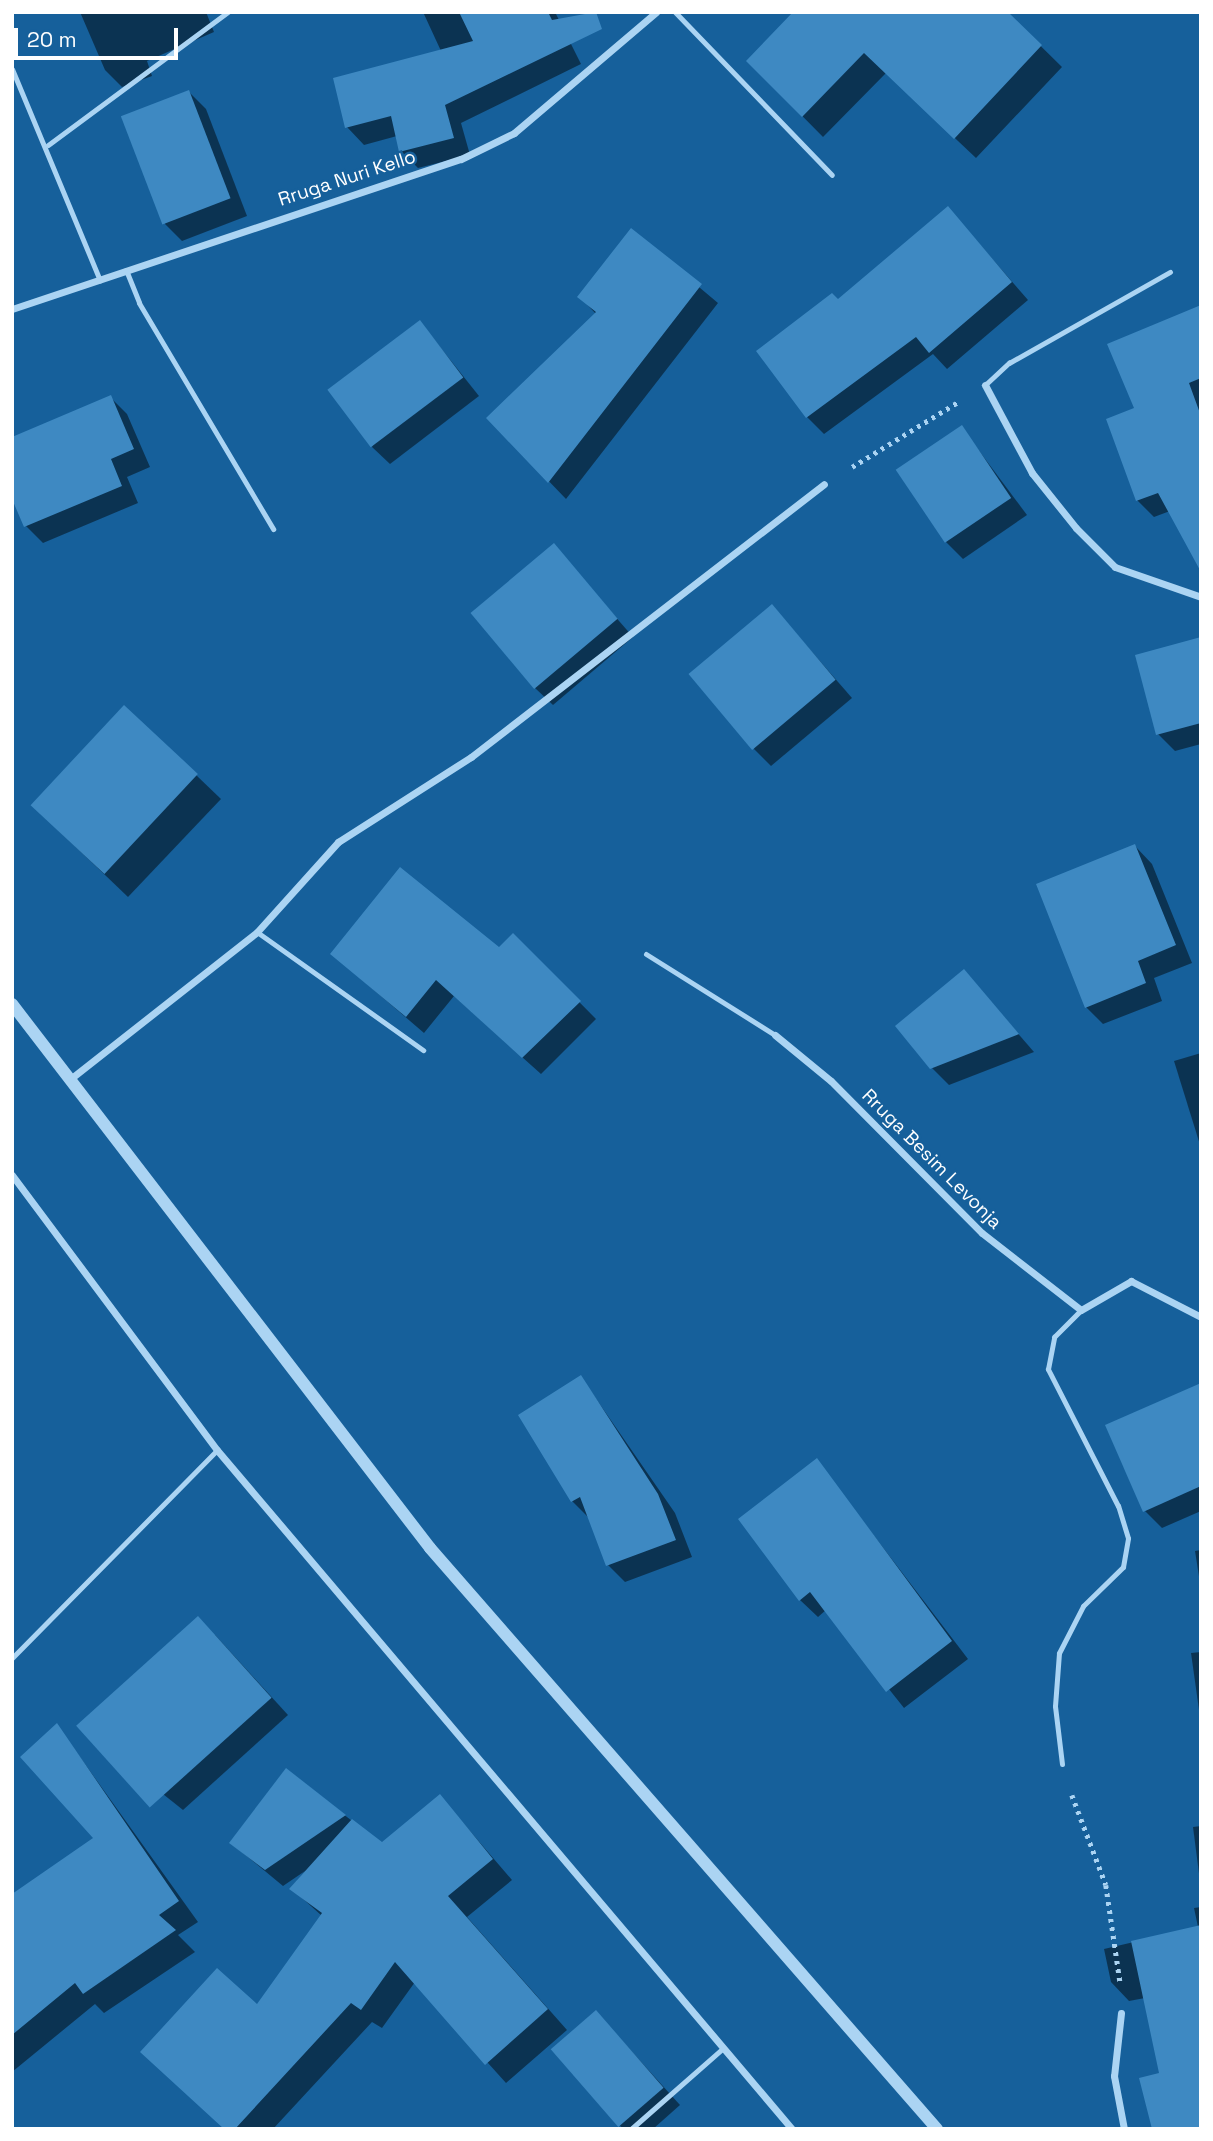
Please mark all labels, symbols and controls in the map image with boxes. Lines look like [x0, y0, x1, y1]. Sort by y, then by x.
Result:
scale bar [18, 14, 182, 58]
text: 20 m [27, 26, 77, 53]
street label: Rruga Nuri Kello [275, 145, 419, 211]
street label: Rruga Besim Levonja [857, 1084, 1007, 1234]

